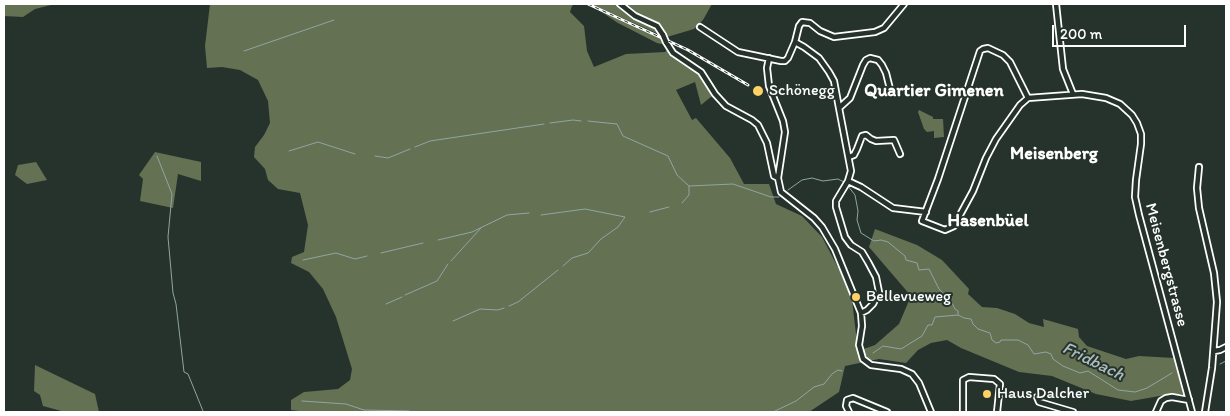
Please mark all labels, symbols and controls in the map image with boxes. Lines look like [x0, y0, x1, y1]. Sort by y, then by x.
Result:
scale bar [1055, 15, 1189, 47]
text: 200 m [1060, 25, 1102, 43]
district label: Quartier Gimenen [864, 80, 1004, 102]
place label: Schönegg [769, 81, 835, 101]
marker: Schönegg [751, 84, 765, 98]
district label: Meisenberg [1010, 143, 1098, 165]
street label: Meisenbergstrasse [1140, 201, 1192, 329]
district label: Hasenbüel [947, 210, 1029, 232]
place label: Bellevueweg [866, 287, 951, 307]
marker: Bellevueweg [850, 291, 862, 303]
water label: Fridbach [1058, 338, 1128, 386]
place label: Haus Dalcher [997, 384, 1089, 404]
marker: Haus Dalcher [981, 388, 993, 400]

